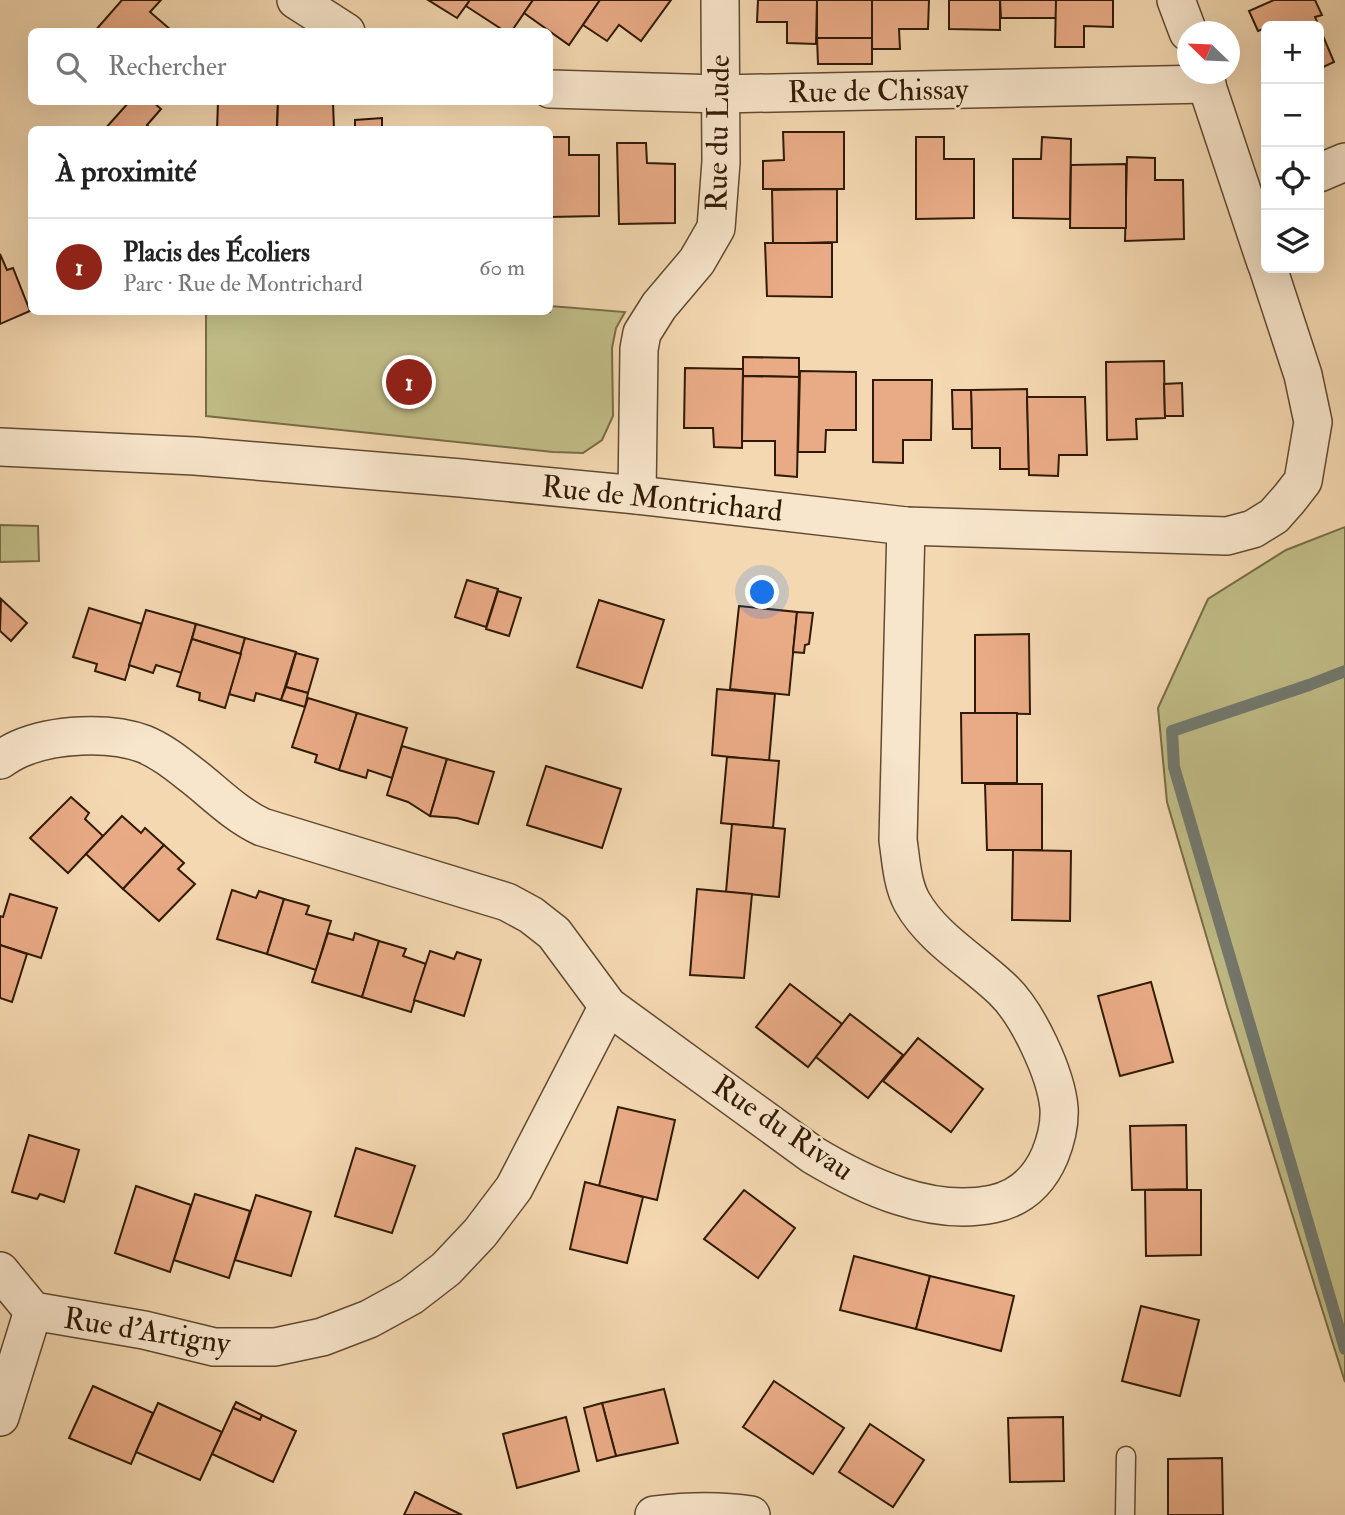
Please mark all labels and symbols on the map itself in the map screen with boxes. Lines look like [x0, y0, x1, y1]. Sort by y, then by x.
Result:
north arrow [1177, 21, 1240, 84]
street label: Rue du Lude [698, 54, 738, 212]
street label: Rue de Chissay [787, 71, 969, 111]
pin: 1 [386, 356, 432, 408]
street label: Rue de Montrichard [540, 468, 785, 530]
your location [745, 575, 779, 609]
street label: Rue du Rivau [705, 1067, 861, 1189]
street label: Rue d'Artigny [61, 1300, 234, 1363]

